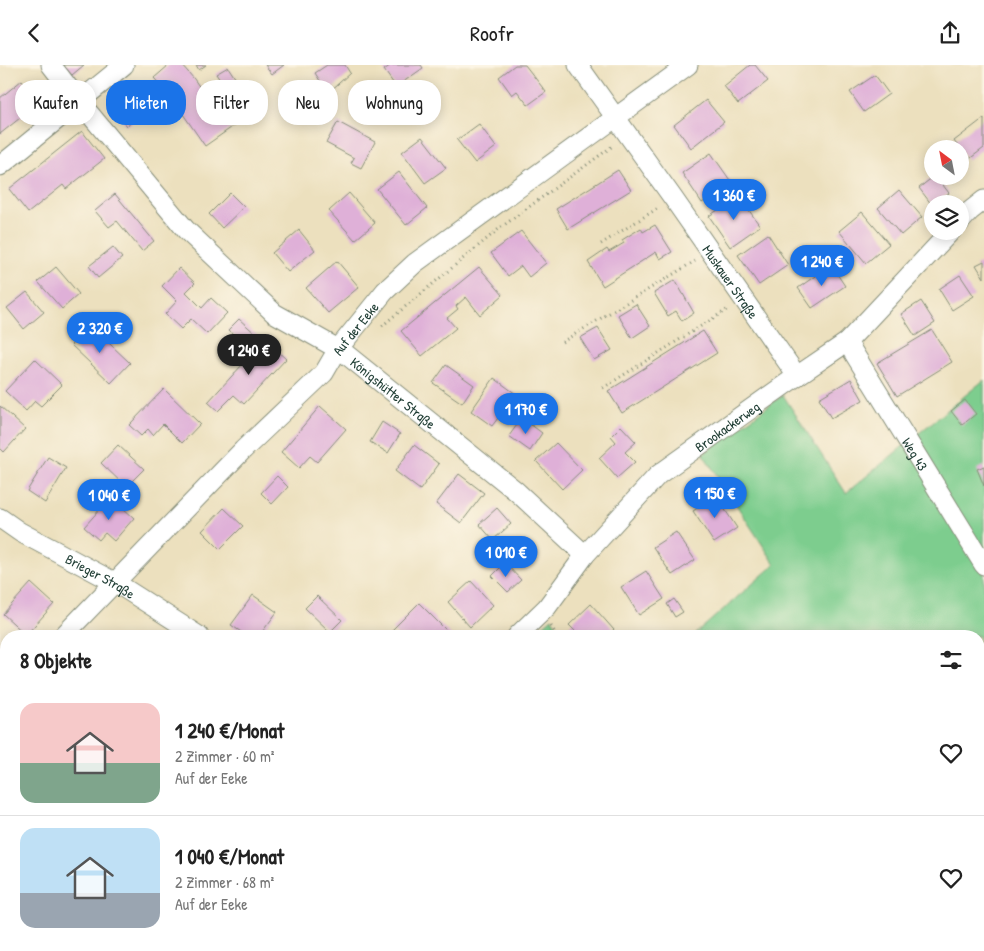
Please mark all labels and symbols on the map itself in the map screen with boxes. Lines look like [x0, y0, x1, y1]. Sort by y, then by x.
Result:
north arrow [924, 140, 969, 185]
pin: 1 360 € [688, 179, 780, 221]
street label: Muskauer Straße [699, 241, 764, 322]
pin: 1 240 € [776, 245, 868, 287]
street label: Auf der Eeke [327, 297, 382, 358]
pin: 2 320 € [54, 311, 146, 354]
pin: 1 240 € [203, 333, 295, 376]
street label: Königshütter Straße [347, 352, 440, 433]
pin: 1 170 € [480, 393, 572, 435]
street label: Brookackerweg [691, 396, 764, 456]
street label: Weg 43 [898, 434, 933, 474]
pin: 1 150 € [669, 477, 761, 519]
pin: 1 040 € [63, 479, 155, 521]
pin: 1 010 € [460, 535, 552, 578]
street label: Brieger Straße [63, 549, 139, 603]

